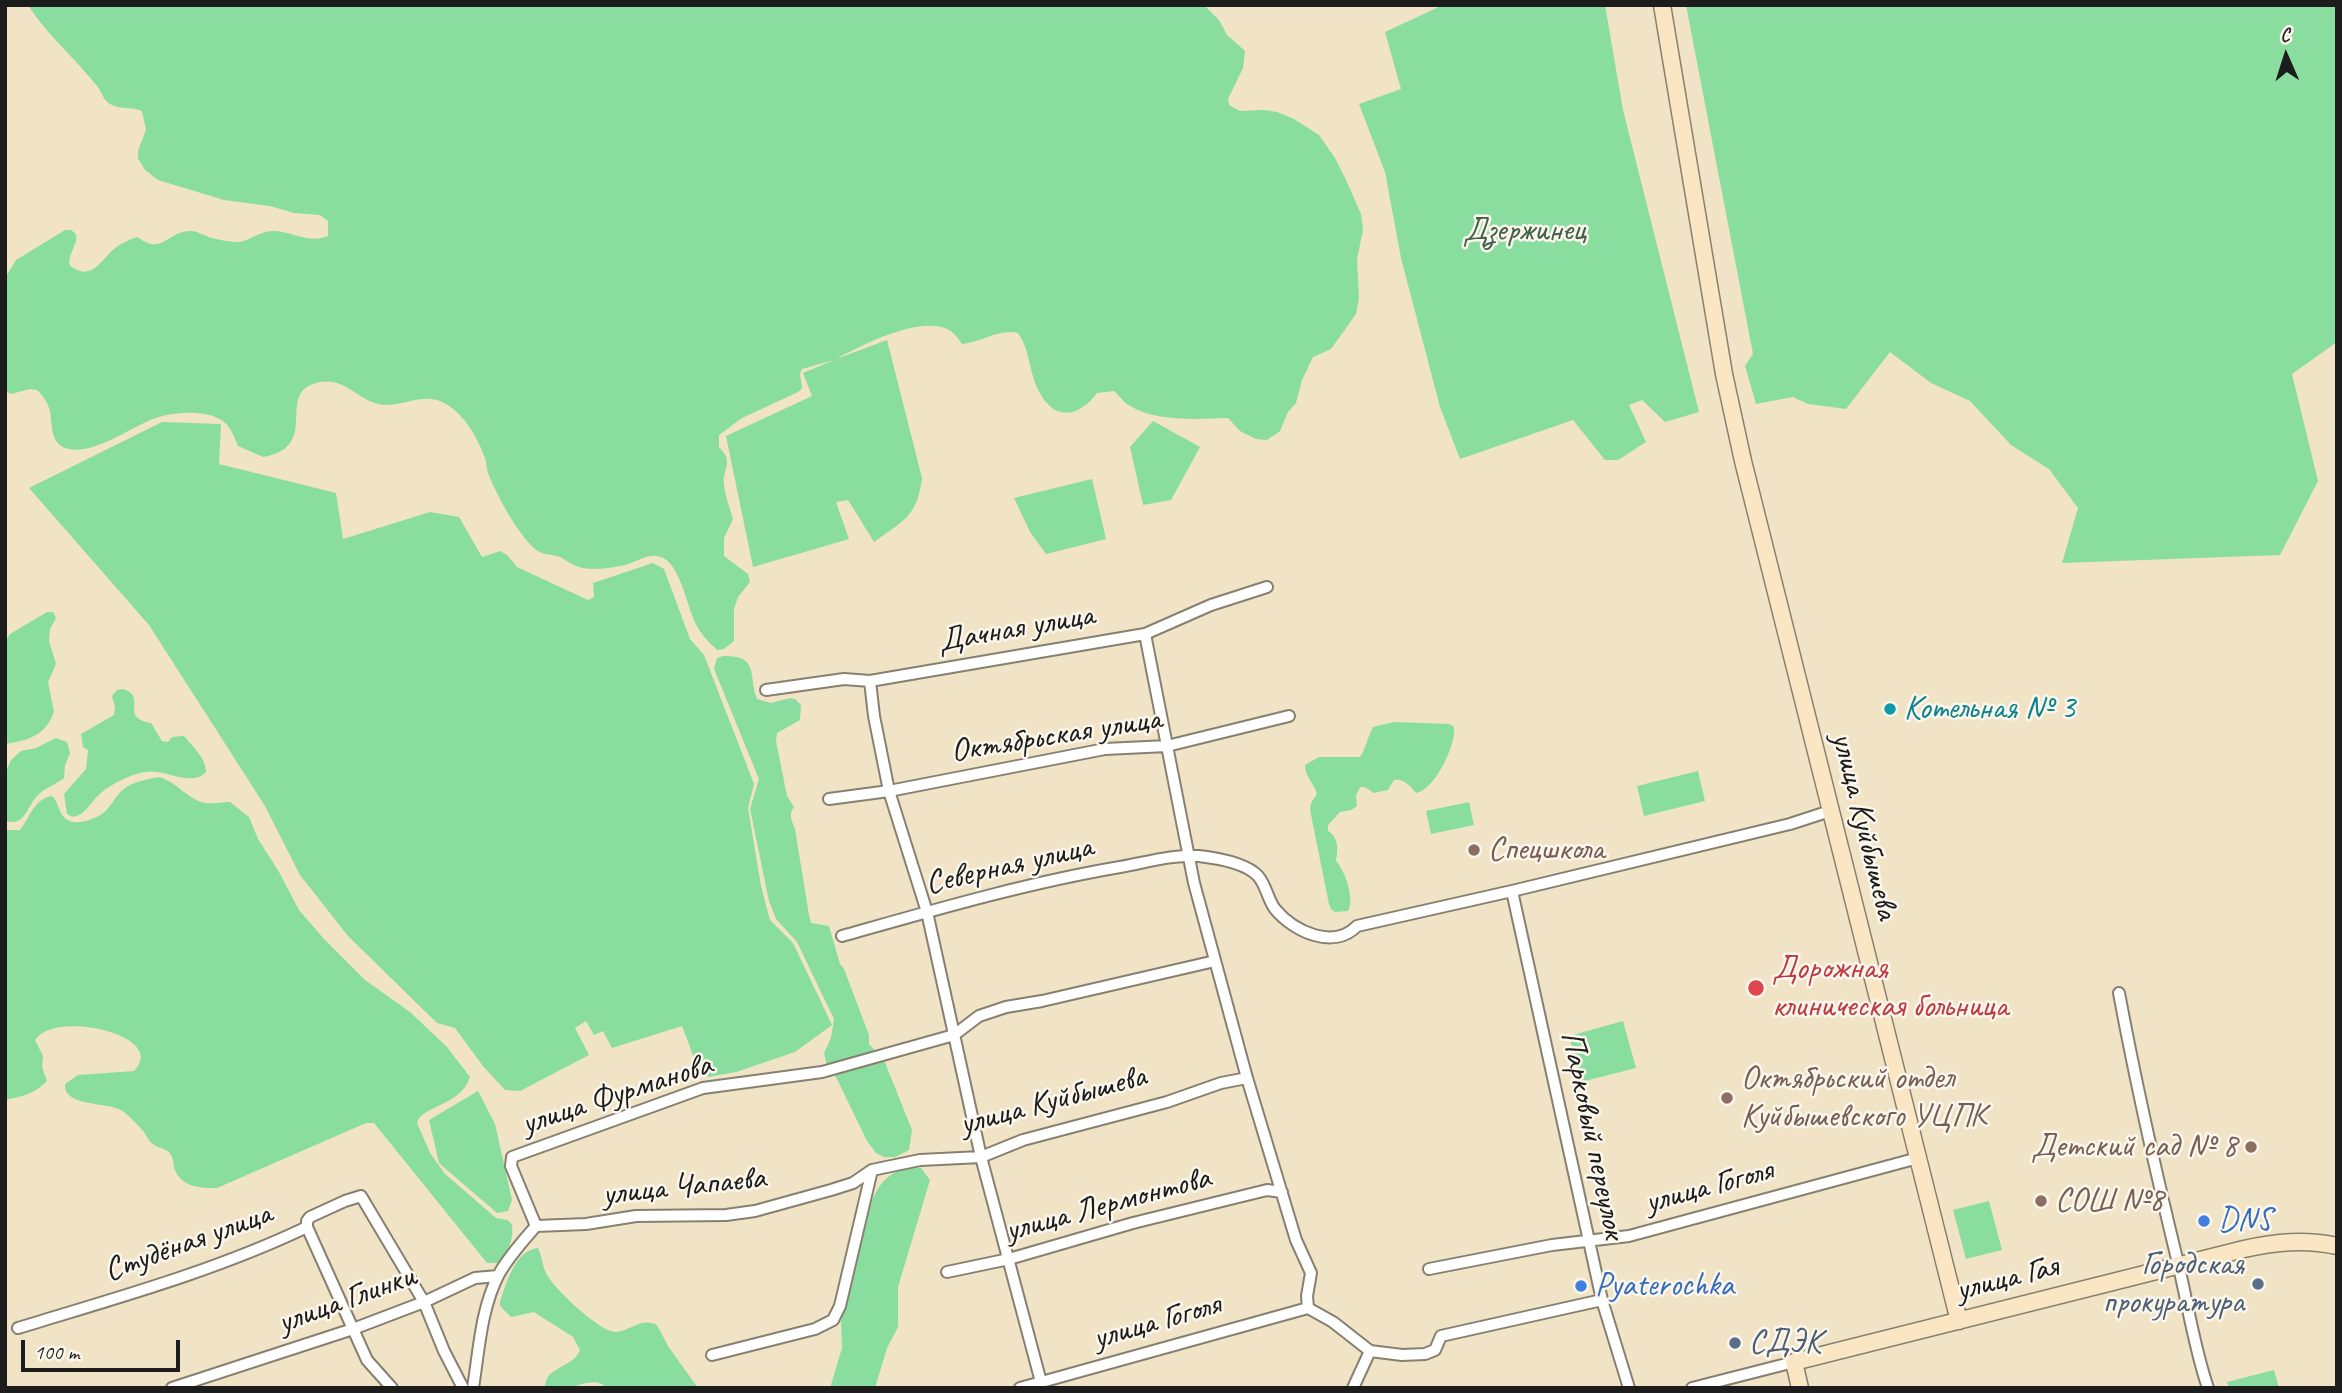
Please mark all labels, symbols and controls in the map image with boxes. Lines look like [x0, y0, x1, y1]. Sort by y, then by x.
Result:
north arrow [2251, 21, 2321, 91]
text: С [2280, 23, 2290, 47]
park label: Дзержинец [1463, 211, 1585, 251]
street label: Дачная улица [935, 596, 1097, 662]
place label: Котельная № 3 [1904, 689, 2075, 729]
street label: Октябрьская улица [948, 700, 1164, 772]
marker: Котельная № 3 [1882, 701, 1898, 717]
street label: улица Куйбышева [1822, 729, 1906, 923]
street label: Северная улица [922, 828, 1096, 904]
place label: Спецшкола [1488, 830, 1604, 870]
marker: Спецшкола [1466, 842, 1482, 858]
place label: Дорожная клиническая больница [1772, 949, 2008, 1027]
marker: Дорожная клиническая больница [1746, 978, 1766, 998]
street label: Парковый переулок [1551, 1028, 1633, 1242]
street label: улица Фурманова [517, 1046, 717, 1144]
street label: улица Куйбышева [956, 1057, 1150, 1145]
place label: Октябрьский отдел Куйбышевского УЦПК [1741, 1059, 1986, 1137]
marker: Октябрьский отдел Куйбышевского УЦПК [1719, 1090, 1735, 1106]
place label: Детский сад № 8 [2031, 1127, 2237, 1167]
marker: Детский сад № 8 [2243, 1139, 2259, 1155]
street label: улица Гоголя [1641, 1151, 1777, 1223]
street label: улица Чапаева [600, 1159, 768, 1215]
street label: улица Лермонтова [1001, 1159, 1215, 1251]
place label: СОШ №8 [2055, 1181, 2164, 1221]
marker: СОШ №8 [2033, 1193, 2049, 1209]
street label: Студёная улица [99, 1194, 277, 1292]
place label: DNS [2218, 1201, 2272, 1241]
marker: DNS [2196, 1213, 2212, 1229]
place label: Городская прокуратура [2103, 1245, 2244, 1323]
street label: улица Гая [1952, 1247, 2062, 1311]
street label: улица Глинки [273, 1257, 421, 1343]
place label: Pyaterochka [1595, 1266, 1734, 1306]
marker: Городская прокуратура [2250, 1276, 2266, 1292]
marker: Pyaterochka [1573, 1278, 1589, 1294]
street label: улица Гоголя [1089, 1285, 1225, 1359]
place label: СДЭК [1749, 1323, 1821, 1363]
scale bar [24, 1326, 184, 1370]
marker: СДЭК [1727, 1335, 1743, 1351]
text: 100 m [34, 1339, 79, 1365]

